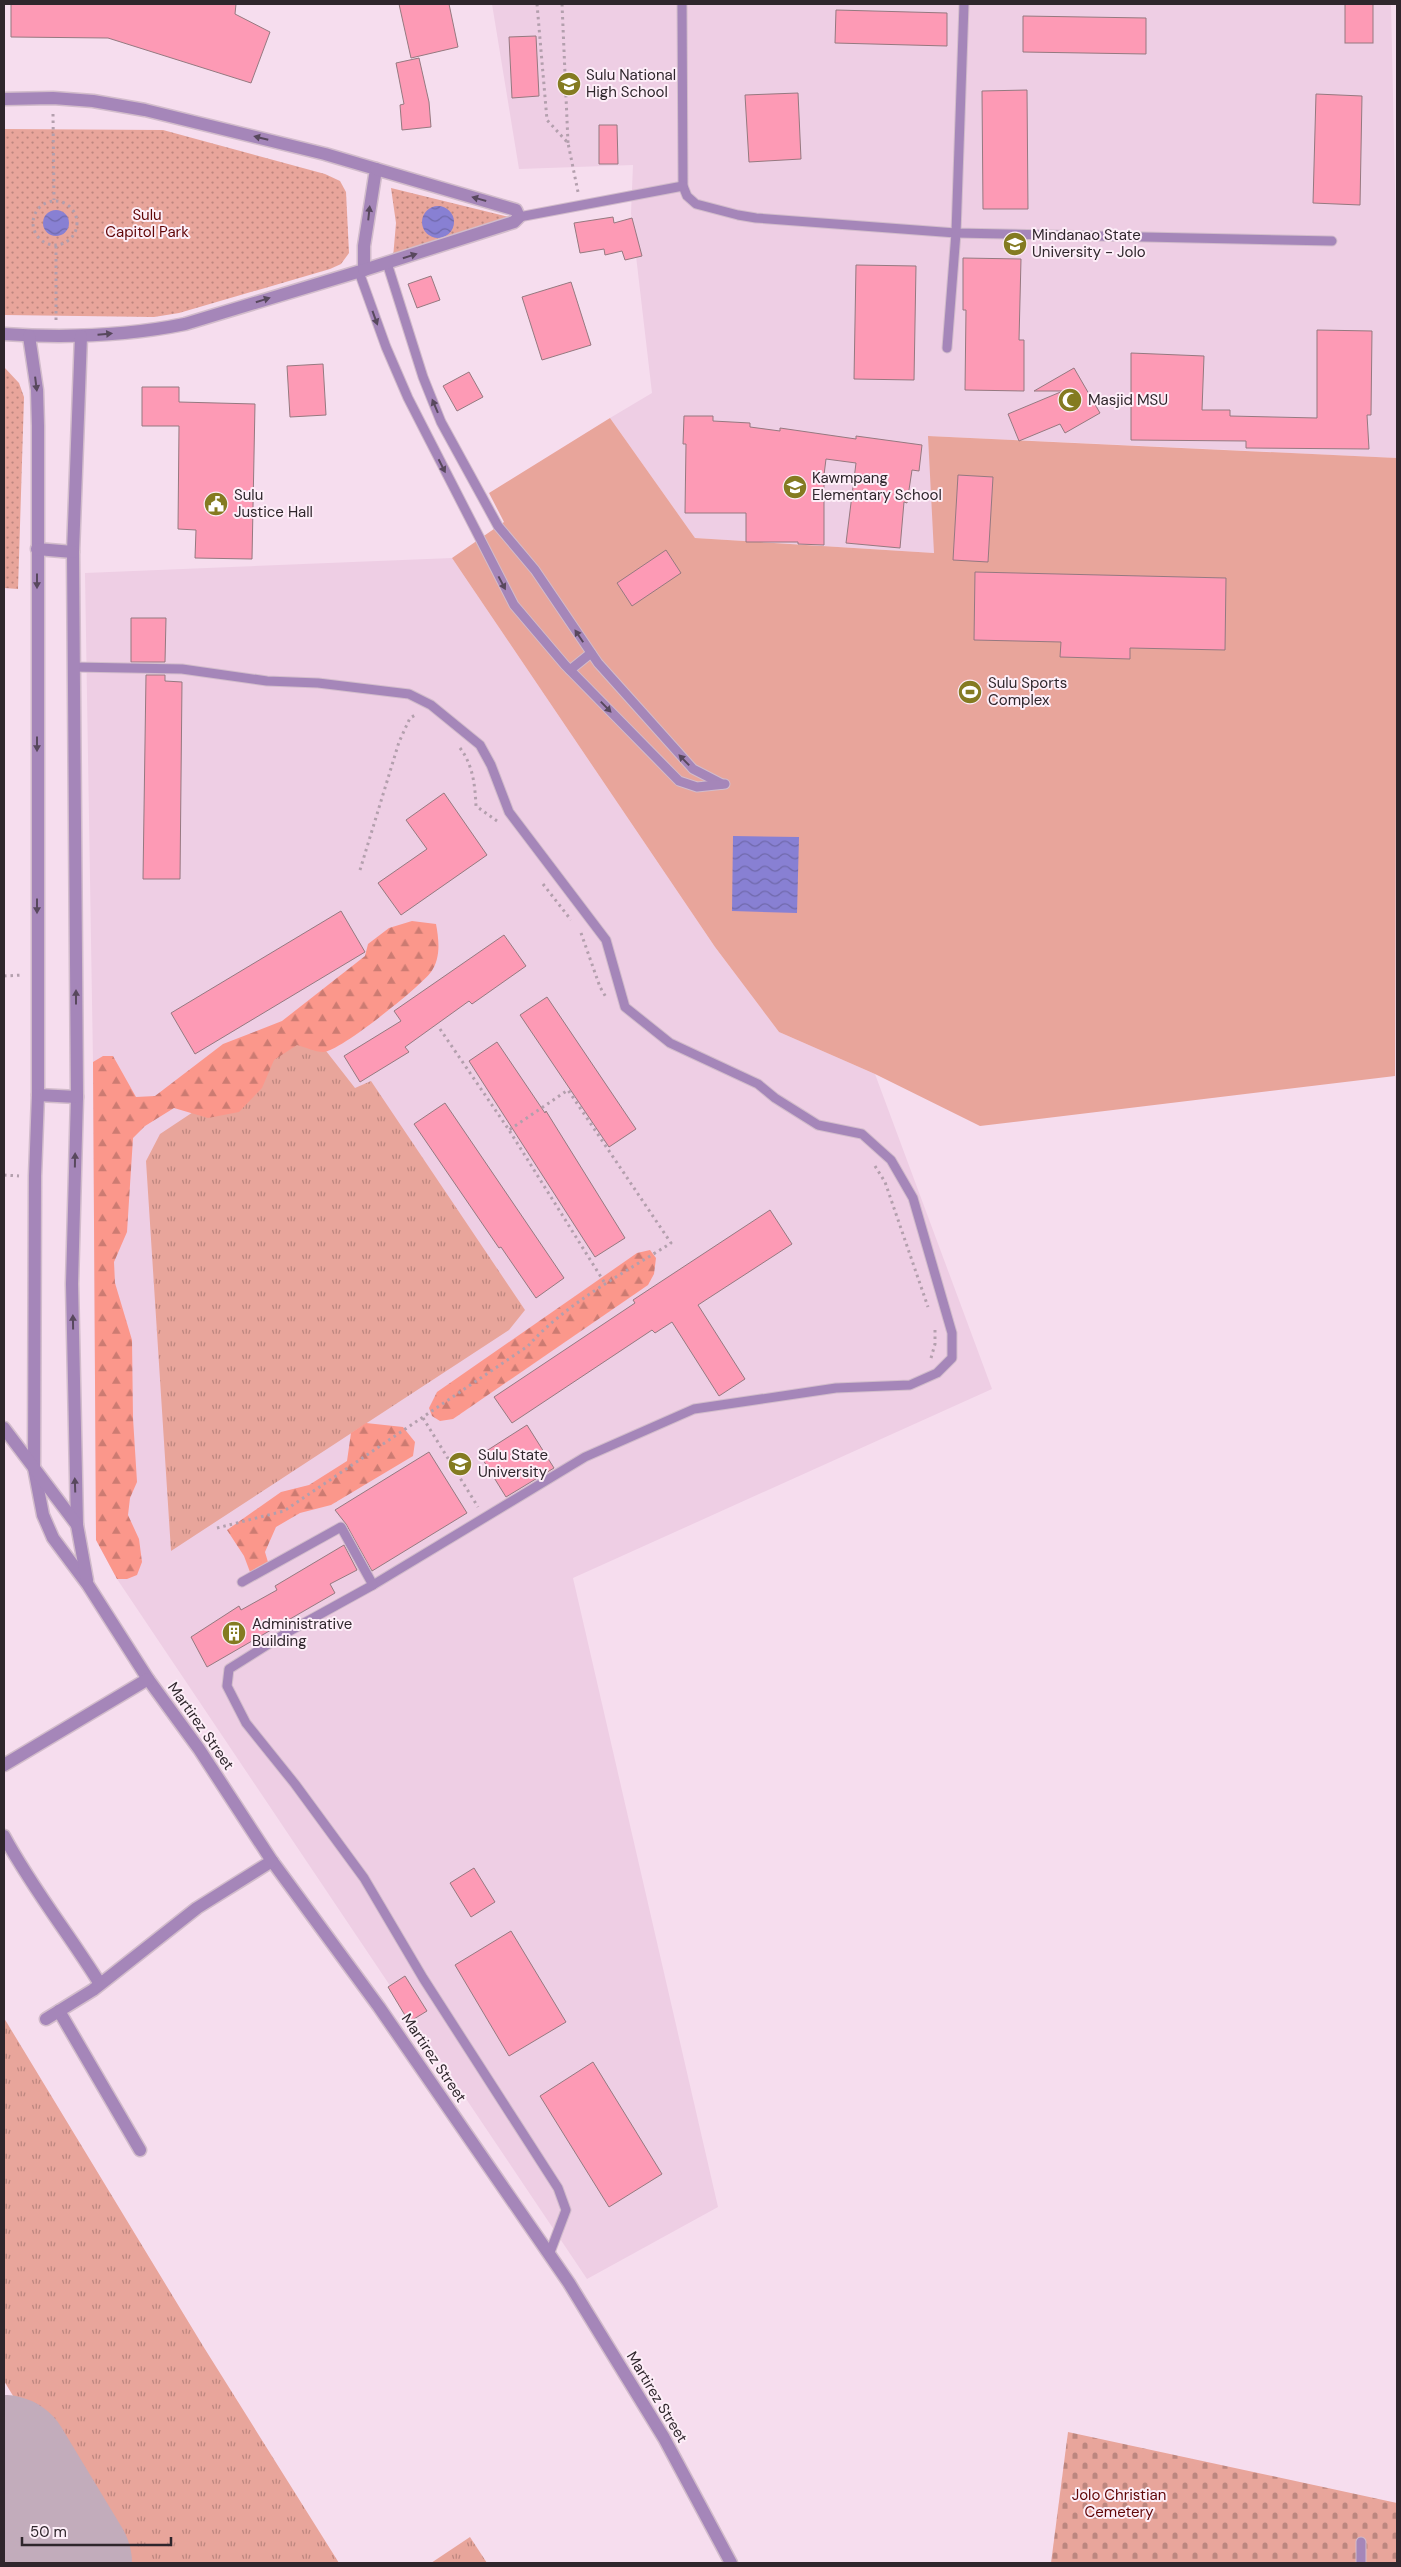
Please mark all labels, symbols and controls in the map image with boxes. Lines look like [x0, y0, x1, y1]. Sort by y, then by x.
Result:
place label: Sulu National High School [586, 65, 676, 102]
school or university icon: Sulu National High School [556, 71, 582, 97]
one-way arrow [254, 134, 269, 142]
one-way arrow [471, 195, 486, 203]
one-way arrow [365, 204, 373, 220]
park label: Sulu Capitol Park [105, 205, 189, 242]
place label: Mindanao State University - Jolo [1032, 225, 1146, 262]
school or university icon: Mindanao State University - Jolo [1002, 231, 1028, 257]
one-way arrow [403, 251, 418, 259]
one-way arrow [256, 296, 271, 304]
one-way arrow [372, 310, 379, 325]
one-way arrow [97, 330, 113, 338]
one-way arrow [32, 376, 40, 392]
mosque icon: Masjid MSU [1057, 387, 1083, 413]
place label: Masjid MSU [1088, 390, 1168, 410]
one-way arrow [430, 399, 438, 413]
one-way arrow [438, 458, 446, 473]
place label: Kawmpang Elementary School [812, 468, 942, 505]
school or university icon: Kawmpang Elementary School [782, 474, 808, 500]
place label: Sulu Justice Hall [234, 485, 313, 522]
public building icon: Sulu Justice Hall [203, 491, 229, 517]
one-way arrow [33, 574, 41, 590]
one-way arrow [498, 575, 506, 590]
one-way arrow [574, 629, 584, 642]
place label: Sulu Sports Complex [988, 673, 1067, 710]
sports icon: Sulu Sports Complex [957, 679, 983, 705]
one-way arrow [600, 701, 612, 713]
one-way arrow [33, 736, 41, 752]
one-way arrow [678, 754, 690, 766]
one-way arrow [33, 899, 41, 915]
one-way arrow [72, 989, 80, 1005]
one-way arrow [71, 1151, 79, 1167]
one-way arrow [69, 1314, 77, 1330]
place label: Sulu State University [478, 1445, 548, 1482]
school or university icon: Sulu State University [447, 1451, 473, 1477]
one-way arrow [71, 1476, 79, 1492]
place label: Administrative Building [252, 1614, 352, 1651]
building icon: Administrative Building [221, 1620, 247, 1646]
street label: Martirez Street [163, 1678, 239, 1774]
street label: Martirez Street [397, 2010, 471, 2106]
street label: Martirez Street [622, 2348, 692, 2446]
park label: Jolo Christian Cemetery [1072, 2485, 1166, 2522]
scale bar [22, 2514, 171, 2546]
text: 50 m [30, 2522, 67, 2542]

